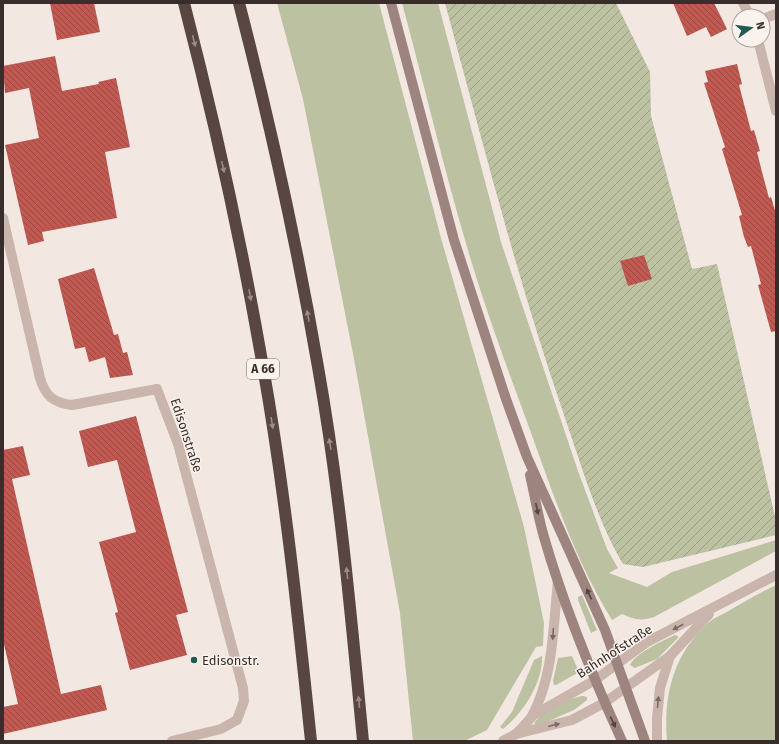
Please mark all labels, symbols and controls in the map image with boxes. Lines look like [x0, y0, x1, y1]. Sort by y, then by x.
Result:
north arrow [731, 8, 771, 48]
text: N [753, 21, 767, 31]
one-way arrow [191, 35, 197, 47]
one-way arrow [220, 161, 226, 174]
one-way arrow [247, 289, 253, 301]
one-way arrow [305, 310, 311, 322]
road number: A 66 [247, 359, 279, 379]
street label: Edisonstraße [168, 396, 205, 474]
one-way arrow [269, 417, 275, 429]
one-way arrow [327, 438, 333, 450]
one-way arrow [535, 503, 541, 515]
one-way arrow [344, 567, 350, 579]
one-way arrow [586, 589, 592, 600]
street label: Bahnhofstraße [574, 621, 655, 681]
one-way arrow [672, 624, 684, 630]
one-way arrow [549, 628, 556, 640]
place label: Edisonstr. [202, 653, 259, 668]
marker: Edisonstr. [189, 655, 199, 665]
one-way arrow [356, 696, 363, 708]
one-way arrow [655, 696, 662, 708]
one-way arrow [610, 716, 616, 728]
one-way arrow [548, 722, 560, 728]

